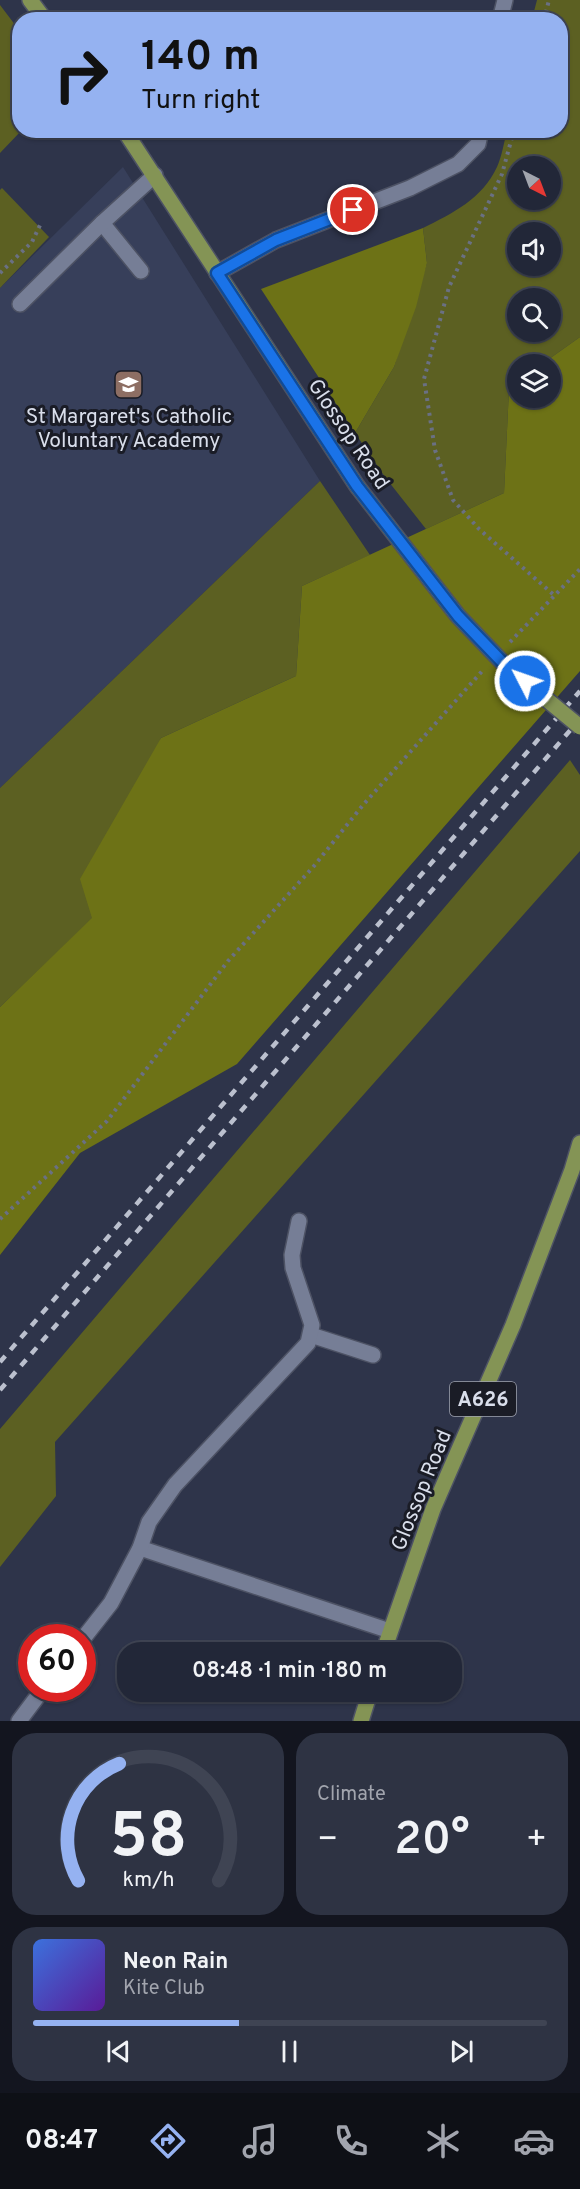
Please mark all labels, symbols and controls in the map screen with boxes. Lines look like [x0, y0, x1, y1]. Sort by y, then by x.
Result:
text: 140 m [141, 32, 260, 85]
icon: right [42, 36, 120, 114]
text: Turn right [141, 84, 260, 118]
north arrow [507, 156, 561, 210]
map controls [507, 156, 561, 408]
pin [327, 184, 378, 235]
icon: arrive [336, 193, 369, 226]
button: sound [507, 222, 561, 276]
button: search [507, 288, 561, 342]
button: layers [507, 354, 561, 408]
school or university icon: St Margaret's Catholic Voluntary Academy [113, 369, 145, 401]
street label: Glossop Road [301, 374, 395, 495]
place label: St Margaret's Catholic Voluntary Academy [26, 404, 232, 455]
position arrow [493, 649, 557, 713]
road number: A626 [450, 1382, 516, 1416]
street label: Glossop Road [386, 1426, 459, 1555]
speed limit sign: 60 [18, 1624, 96, 1702]
text: 08:48 · 1 min · 180 m [192, 1658, 387, 1685]
text: Climate [317, 1782, 386, 1808]
text: 58 [109, 1800, 187, 1879]
text: 20° [394, 1813, 470, 1870]
text: − [317, 1820, 338, 1862]
text: + [526, 1820, 547, 1862]
text: km/h [122, 1867, 174, 1894]
text: Neon Rain [123, 1949, 228, 1976]
text: Kite Club [123, 1976, 205, 2002]
icon: previous [102, 2035, 135, 2068]
icon: pause [273, 2035, 306, 2068]
icon: next [445, 2035, 478, 2068]
icon: directions [147, 2120, 189, 2162]
icon: music [239, 2120, 281, 2162]
icon: phone [330, 2120, 372, 2162]
icon: climate [422, 2120, 464, 2162]
icon: car [513, 2120, 555, 2162]
text: 08:47 [25, 2124, 98, 2158]

